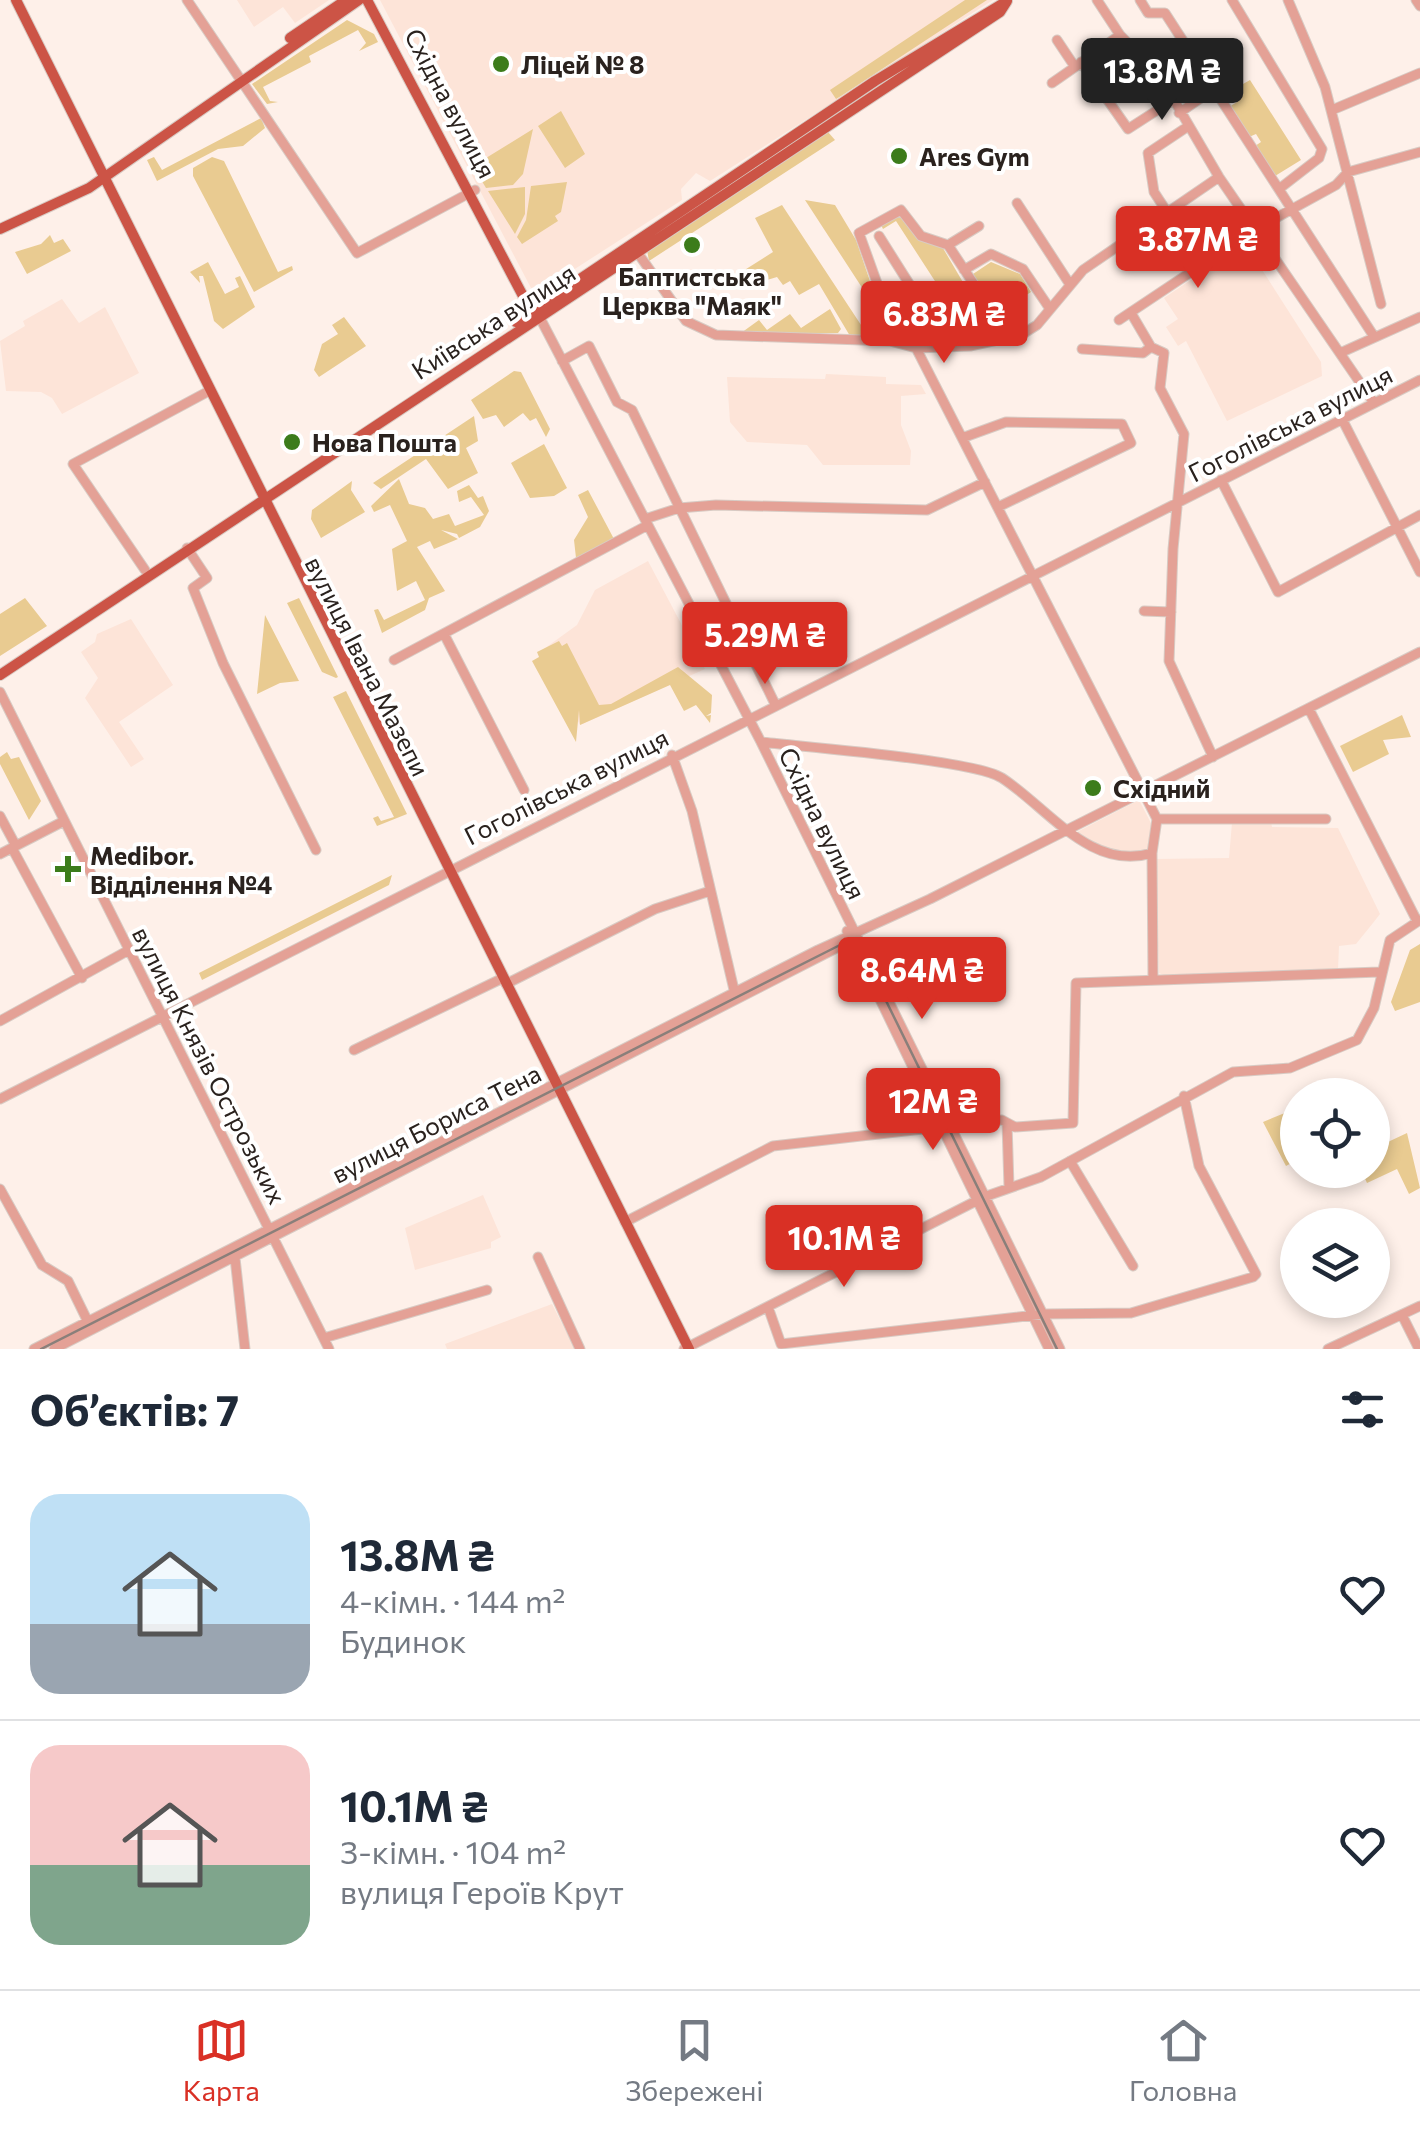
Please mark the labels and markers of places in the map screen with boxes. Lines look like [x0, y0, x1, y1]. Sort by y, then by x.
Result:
pin: 13.8M ₴ [1070, 38, 1254, 123]
place label: Ліцей № 8 [521, 49, 644, 79]
marker: Ліцей № 8 [490, 53, 512, 75]
place label: Ares Gym [919, 141, 1030, 171]
marker: Ares Gym [888, 145, 910, 167]
pin: 3.87M ₴ [1106, 206, 1290, 291]
marker: Баптистська Церква "Маяк" [681, 234, 703, 256]
place label: Баптистська Церква "Маяк" [602, 261, 782, 320]
pin: 6.83M ₴ [852, 281, 1036, 366]
place label: Нова Пошта [312, 427, 457, 457]
marker: Нова Пошта [281, 431, 303, 453]
pin: 5.29M ₴ [673, 602, 857, 687]
place label: Східний [1113, 773, 1210, 803]
marker: Східний [1082, 777, 1104, 799]
place label: Medibor. Відділення №4 [90, 840, 272, 899]
marker: Medibor. Відділення №4 [55, 856, 81, 882]
pin: 8.64M ₴ [830, 937, 1014, 1022]
pin: 12M ₴ [863, 1068, 1003, 1153]
pin: 10.1M ₴ [752, 1205, 936, 1290]

